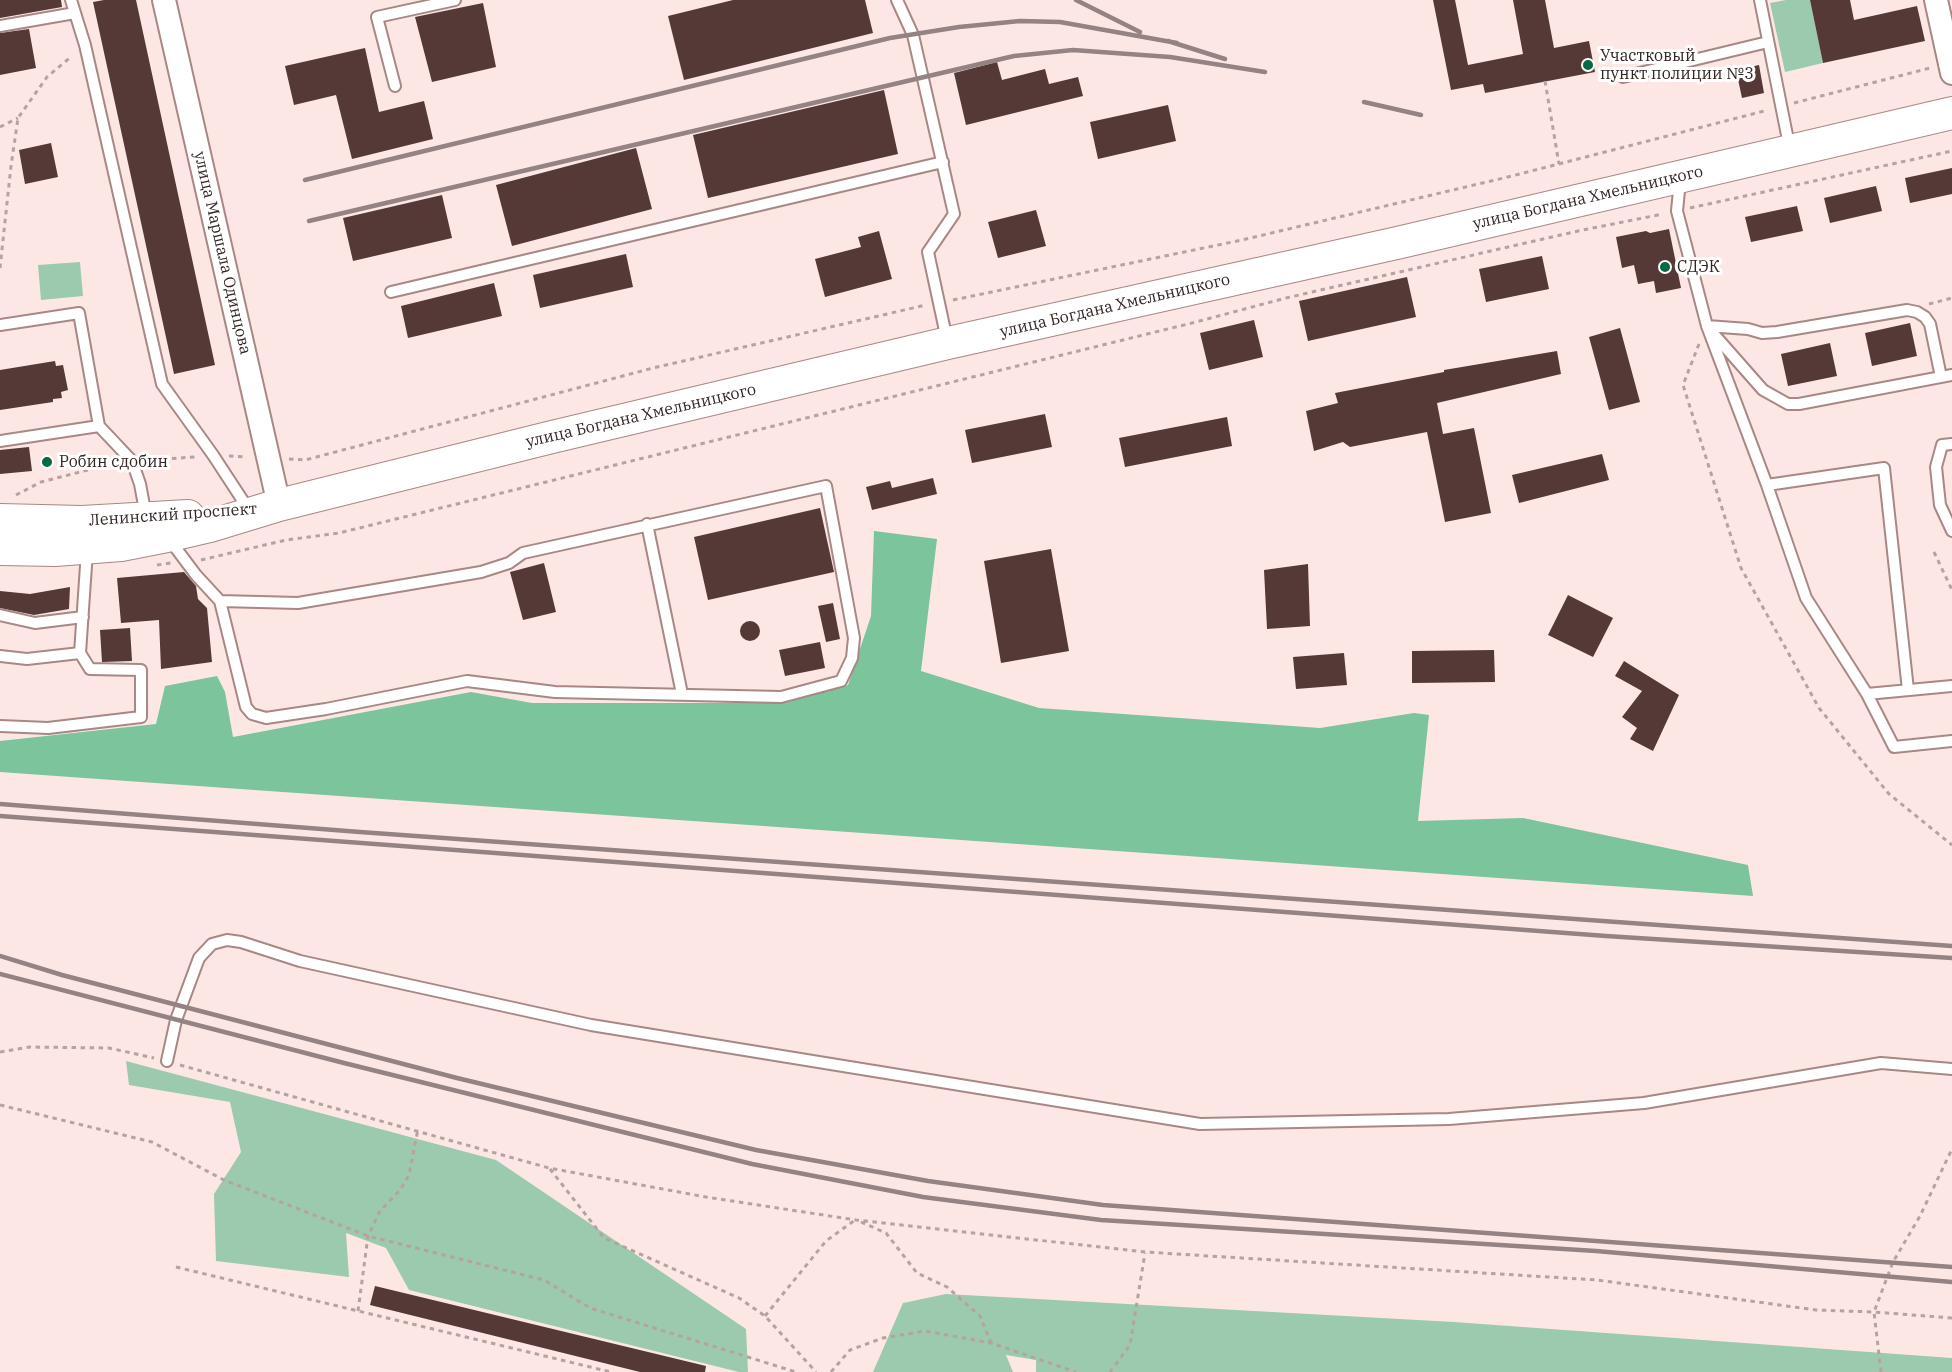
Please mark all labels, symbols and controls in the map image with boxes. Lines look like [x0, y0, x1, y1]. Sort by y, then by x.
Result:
place label: Участковый пункт полиции №3 [1600, 46, 1754, 84]
marker: Участковый пункт полиции №3 [1581, 58, 1595, 72]
street label: улица Маршала Одинцова [189, 150, 255, 356]
street label: улица Богдана Хмельницкого [1471, 162, 1705, 234]
place label: СДЭК [1677, 257, 1720, 277]
marker: СДЭК [1658, 260, 1672, 274]
street label: улица Богдана Хмельницкого [998, 270, 1232, 342]
street label: улица Богдана Хмельницкого [524, 380, 758, 452]
place label: Робин сдобин [59, 452, 168, 472]
marker: Робин сдобин [40, 455, 54, 469]
street label: Ленинский проспект [88, 500, 258, 530]

